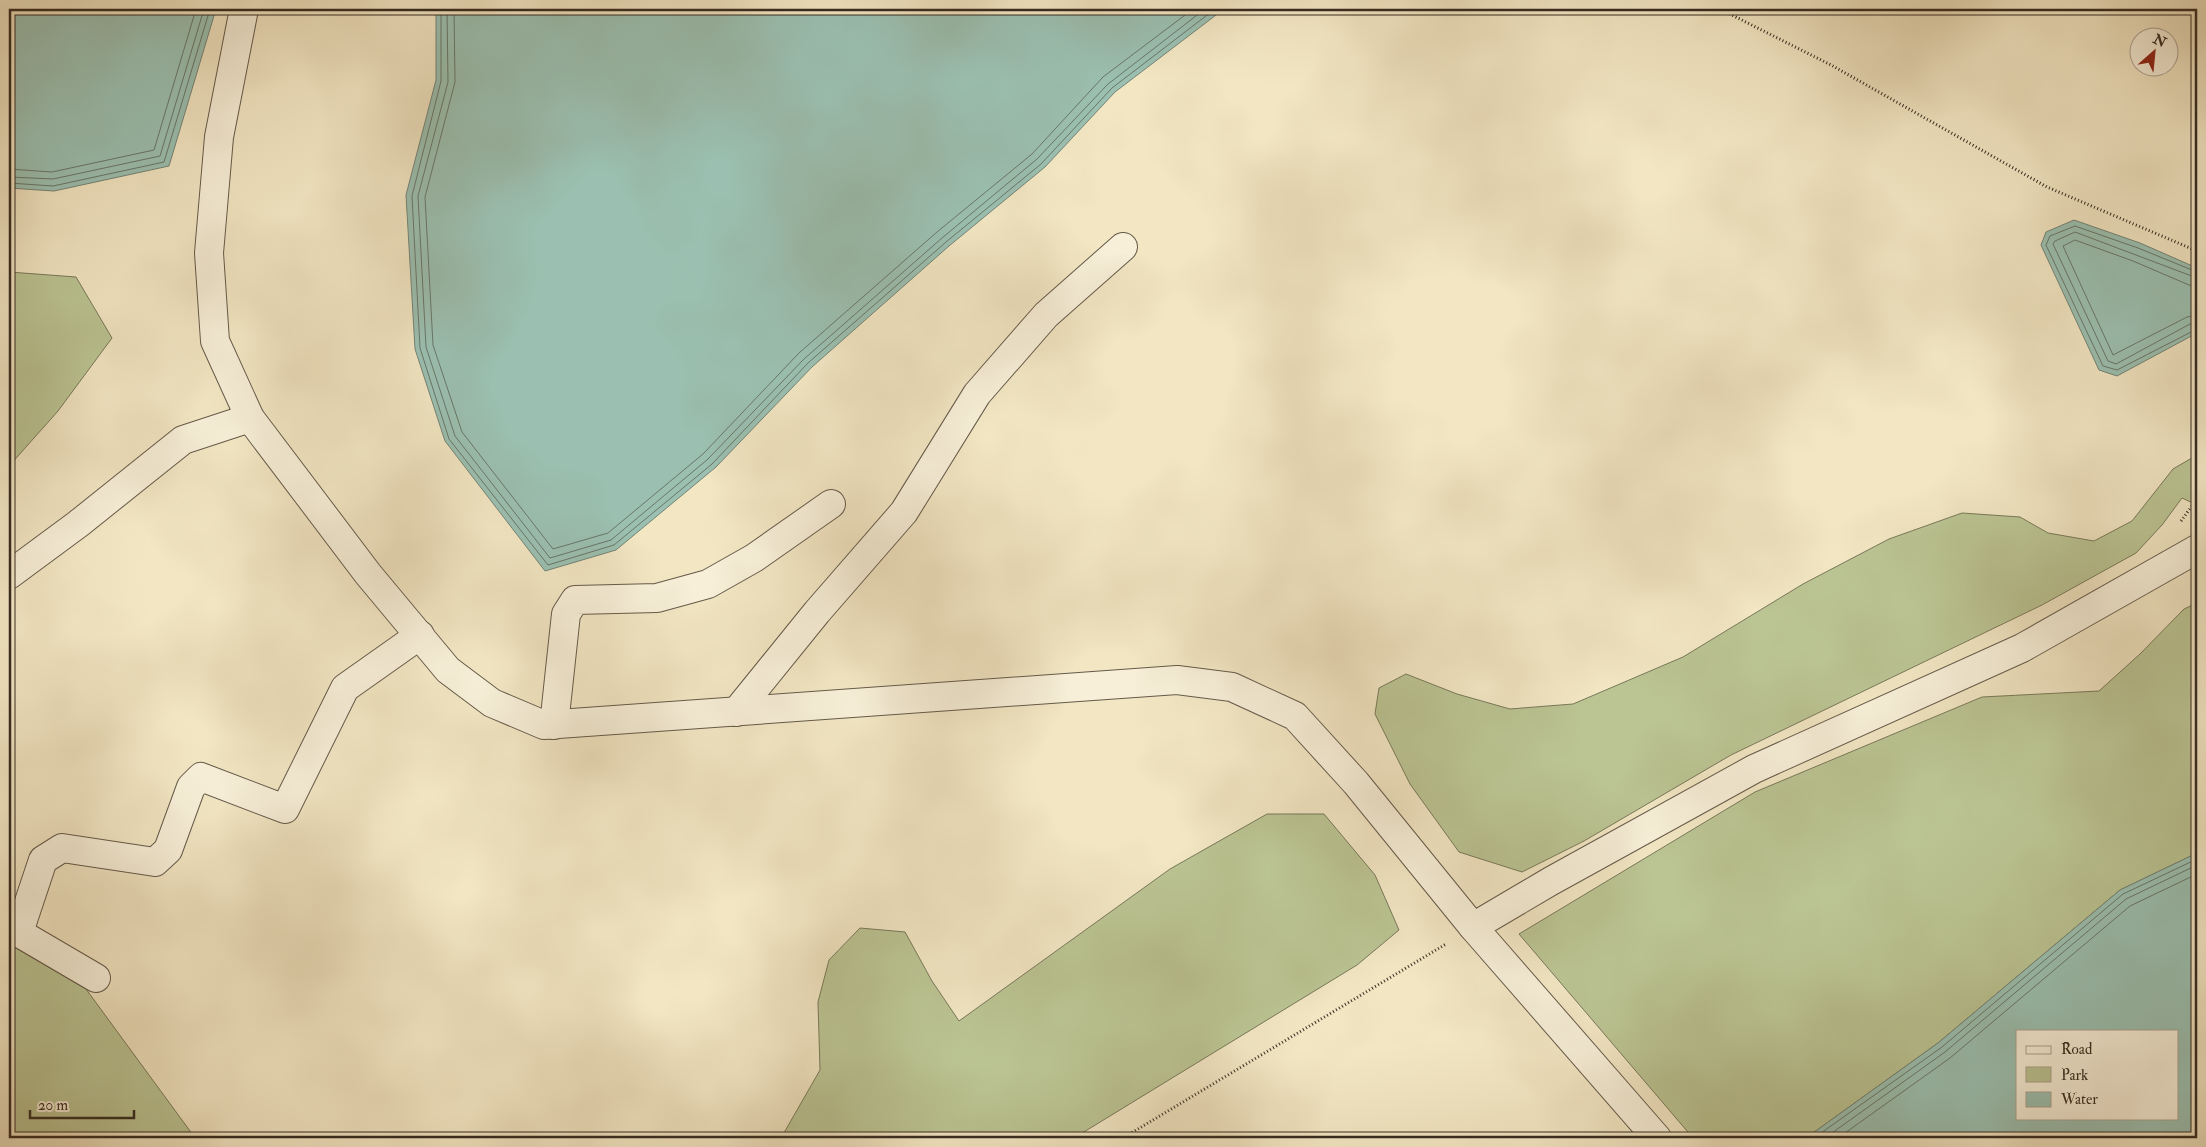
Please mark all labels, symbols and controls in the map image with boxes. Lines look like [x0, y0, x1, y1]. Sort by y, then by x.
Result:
north arrow [2128, 28, 2178, 78]
text: N [2149, 30, 2170, 51]
legend [2016, 1030, 2178, 1120]
text: Road [2061, 1040, 2093, 1059]
text: Park [2061, 1066, 2088, 1085]
scale bar [30, 1087, 134, 1119]
text: Water [2060, 1090, 2098, 1109]
text: 20 m [38, 1096, 68, 1115]

